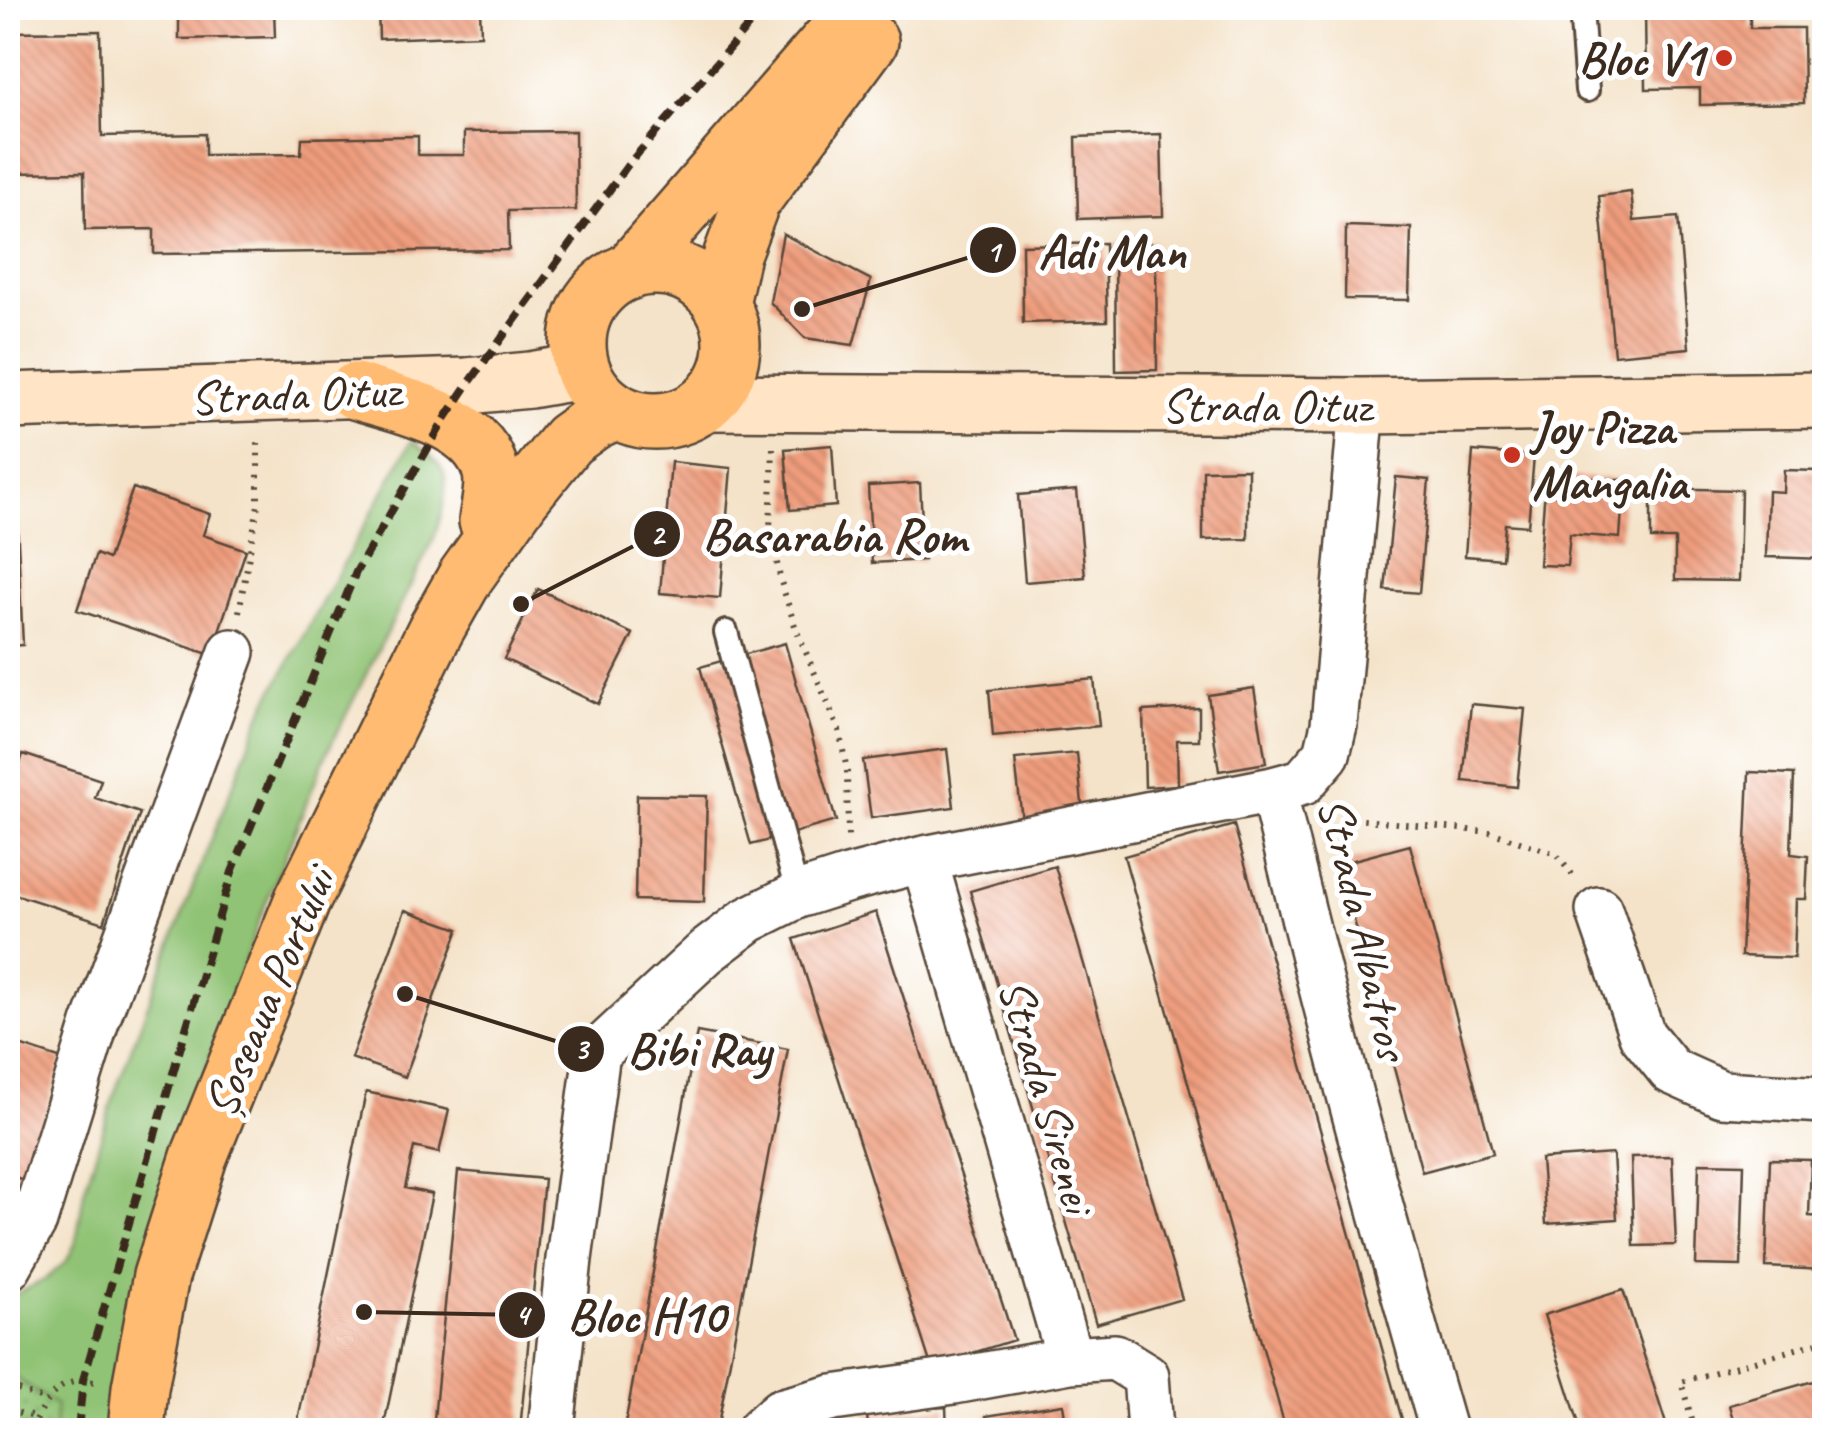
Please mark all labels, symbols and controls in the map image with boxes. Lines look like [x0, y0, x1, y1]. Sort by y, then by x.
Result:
place label: Bloc V1 [1578, 29, 1709, 89]
marker: Bloc V1 [1713, 47, 1735, 69]
callout: Adi Man [968, 210, 1207, 290]
text: Adi Man [1038, 220, 1187, 283]
text: 1 [986, 232, 1003, 270]
street label: Strada Oituz [189, 360, 405, 428]
street label: Strada Oituz [1161, 376, 1375, 436]
place label: Joy Pizza Mangalia [1529, 398, 1691, 513]
marker: Joy Pizza Mangalia [1501, 444, 1523, 466]
callout: Basarabia Rom [632, 494, 986, 574]
text: Basarabia Rom [702, 504, 970, 567]
text: 2 [650, 516, 666, 554]
street label: Strada Albatros [1305, 791, 1424, 1069]
street label: Șoseaua Portului [190, 854, 350, 1126]
street label: Strada Sirenei [985, 972, 1111, 1224]
callout: Bibi Ray [556, 1009, 792, 1089]
text: Bibi Ray [627, 1018, 775, 1081]
text: 3 [574, 1030, 590, 1068]
callout: Bloc H10 [497, 1275, 745, 1355]
text: Bloc H10 [567, 1284, 729, 1347]
text: 4 [515, 1296, 532, 1334]

